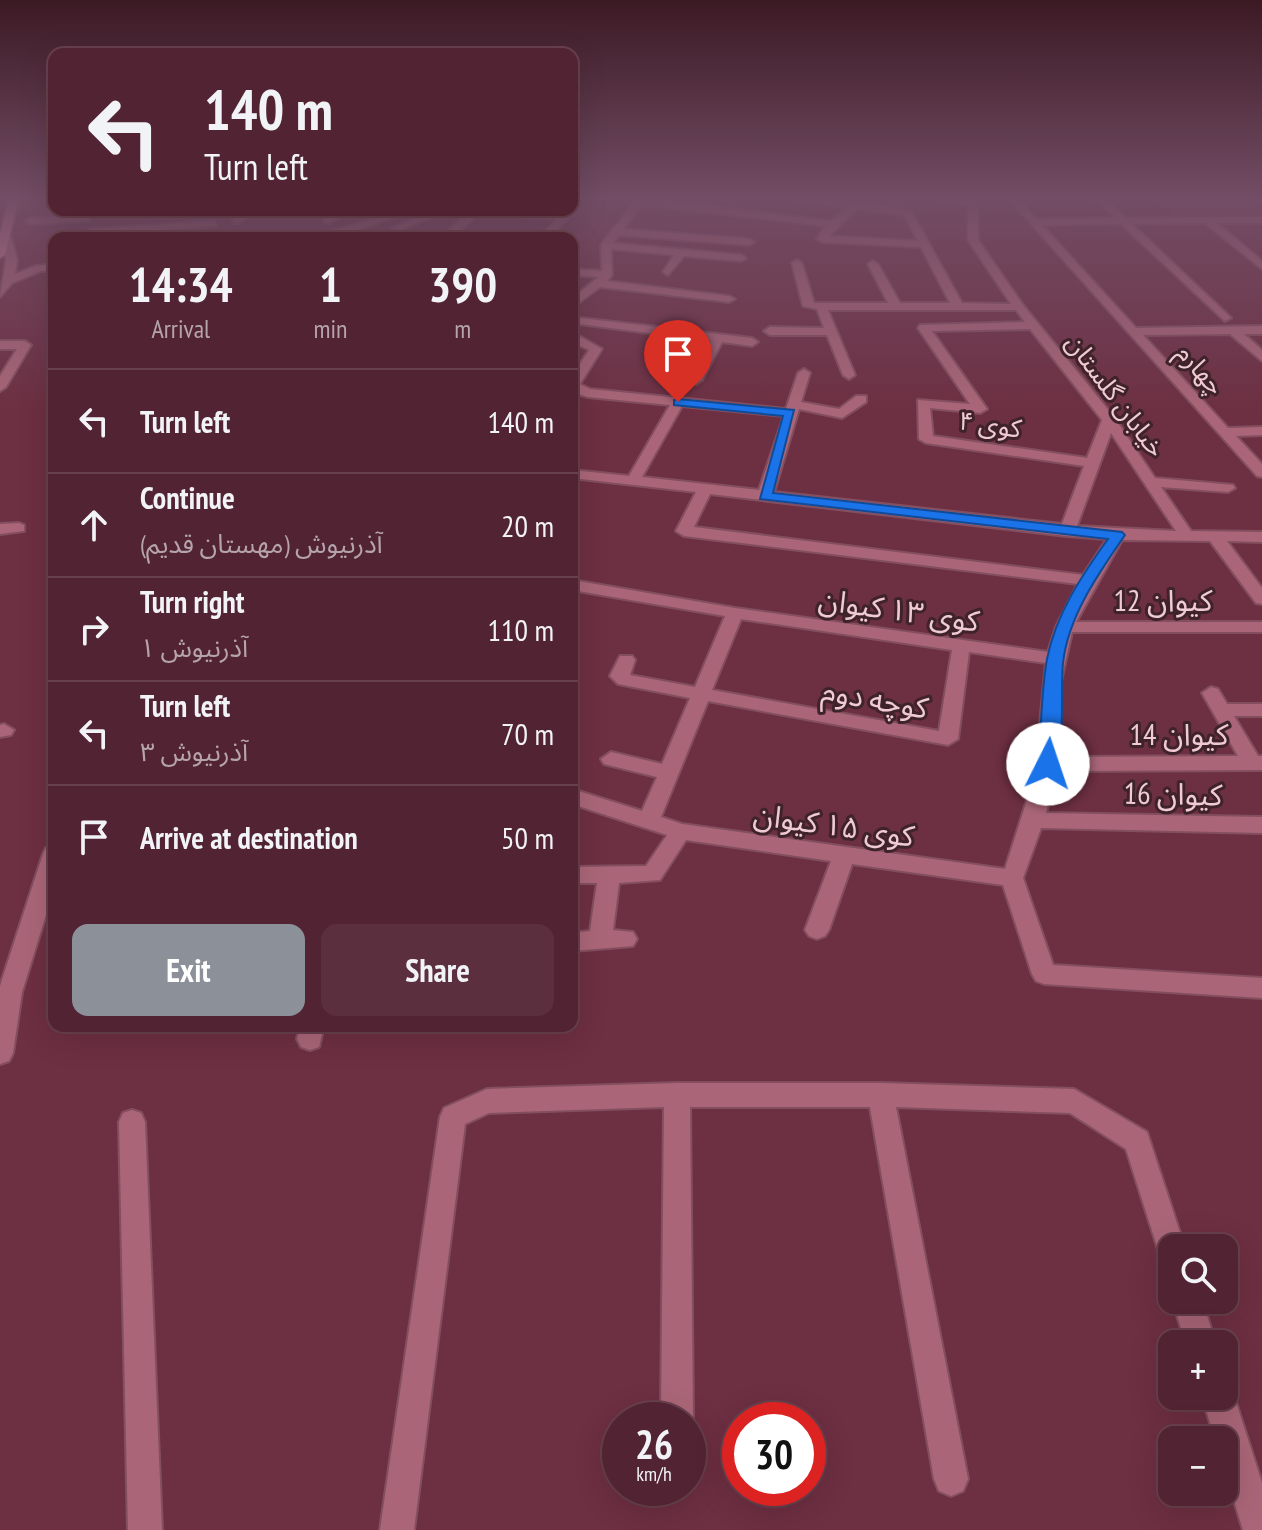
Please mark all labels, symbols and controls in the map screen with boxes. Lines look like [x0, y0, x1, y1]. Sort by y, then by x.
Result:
text: 140 m [204, 73, 333, 145]
icon: left [72, 80, 176, 184]
text: Turn left [204, 143, 308, 190]
text: 14:34 [129, 253, 233, 315]
text: 1 [319, 253, 342, 315]
text: 390 [428, 253, 497, 315]
text: Arrival [151, 312, 210, 345]
text: min [313, 312, 347, 345]
text: m [454, 312, 471, 345]
pin [644, 320, 712, 402]
street label: خیابان گلستان [1059, 327, 1173, 463]
icon: arrive [656, 332, 700, 376]
street label: چهارم [1167, 337, 1232, 404]
icon: left [72, 399, 116, 443]
text: Turn left [140, 402, 230, 441]
text: 140 m [488, 402, 554, 441]
street label: کوی ۴ [956, 403, 1024, 445]
text: Continue [140, 478, 235, 517]
icon: ahead [72, 503, 116, 547]
text: 20 m [501, 506, 554, 545]
text: آذرنیوش (مهستان قدیم) [140, 527, 383, 560]
street label: کوی ۱۳ کیوان [816, 578, 982, 640]
street label: کیوان 12 [1114, 580, 1213, 619]
text: Turn right [140, 582, 244, 621]
icon: right [72, 607, 116, 651]
text: 110 m [488, 610, 554, 649]
text: آذرنیوش ۱ [140, 631, 248, 664]
street label: کوچه دوم [818, 669, 932, 731]
text: Turn left [140, 686, 230, 725]
icon: left [72, 711, 116, 755]
text: 70 m [501, 714, 554, 753]
street label: کیوان 14 [1130, 714, 1229, 753]
position arrow [1006, 722, 1090, 806]
text: آذرنیوش ۳ [140, 735, 248, 768]
street label: کیوان 16 [1123, 773, 1223, 813]
street label: کوی ۱۵ کیوان [751, 793, 917, 855]
icon: arrive [72, 815, 116, 859]
text: Arrive at destination [140, 818, 358, 857]
text: 50 m [501, 818, 554, 857]
button: Exit [72, 924, 305, 1016]
button: Share [321, 924, 554, 1016]
map controls [1158, 1234, 1238, 1506]
button: search [1158, 1234, 1238, 1314]
button: + [1158, 1330, 1238, 1410]
speed limit sign: 30 [722, 1402, 826, 1506]
text: 26 [635, 1418, 673, 1470]
button: − [1158, 1426, 1238, 1506]
text: km/h [636, 1461, 672, 1487]

